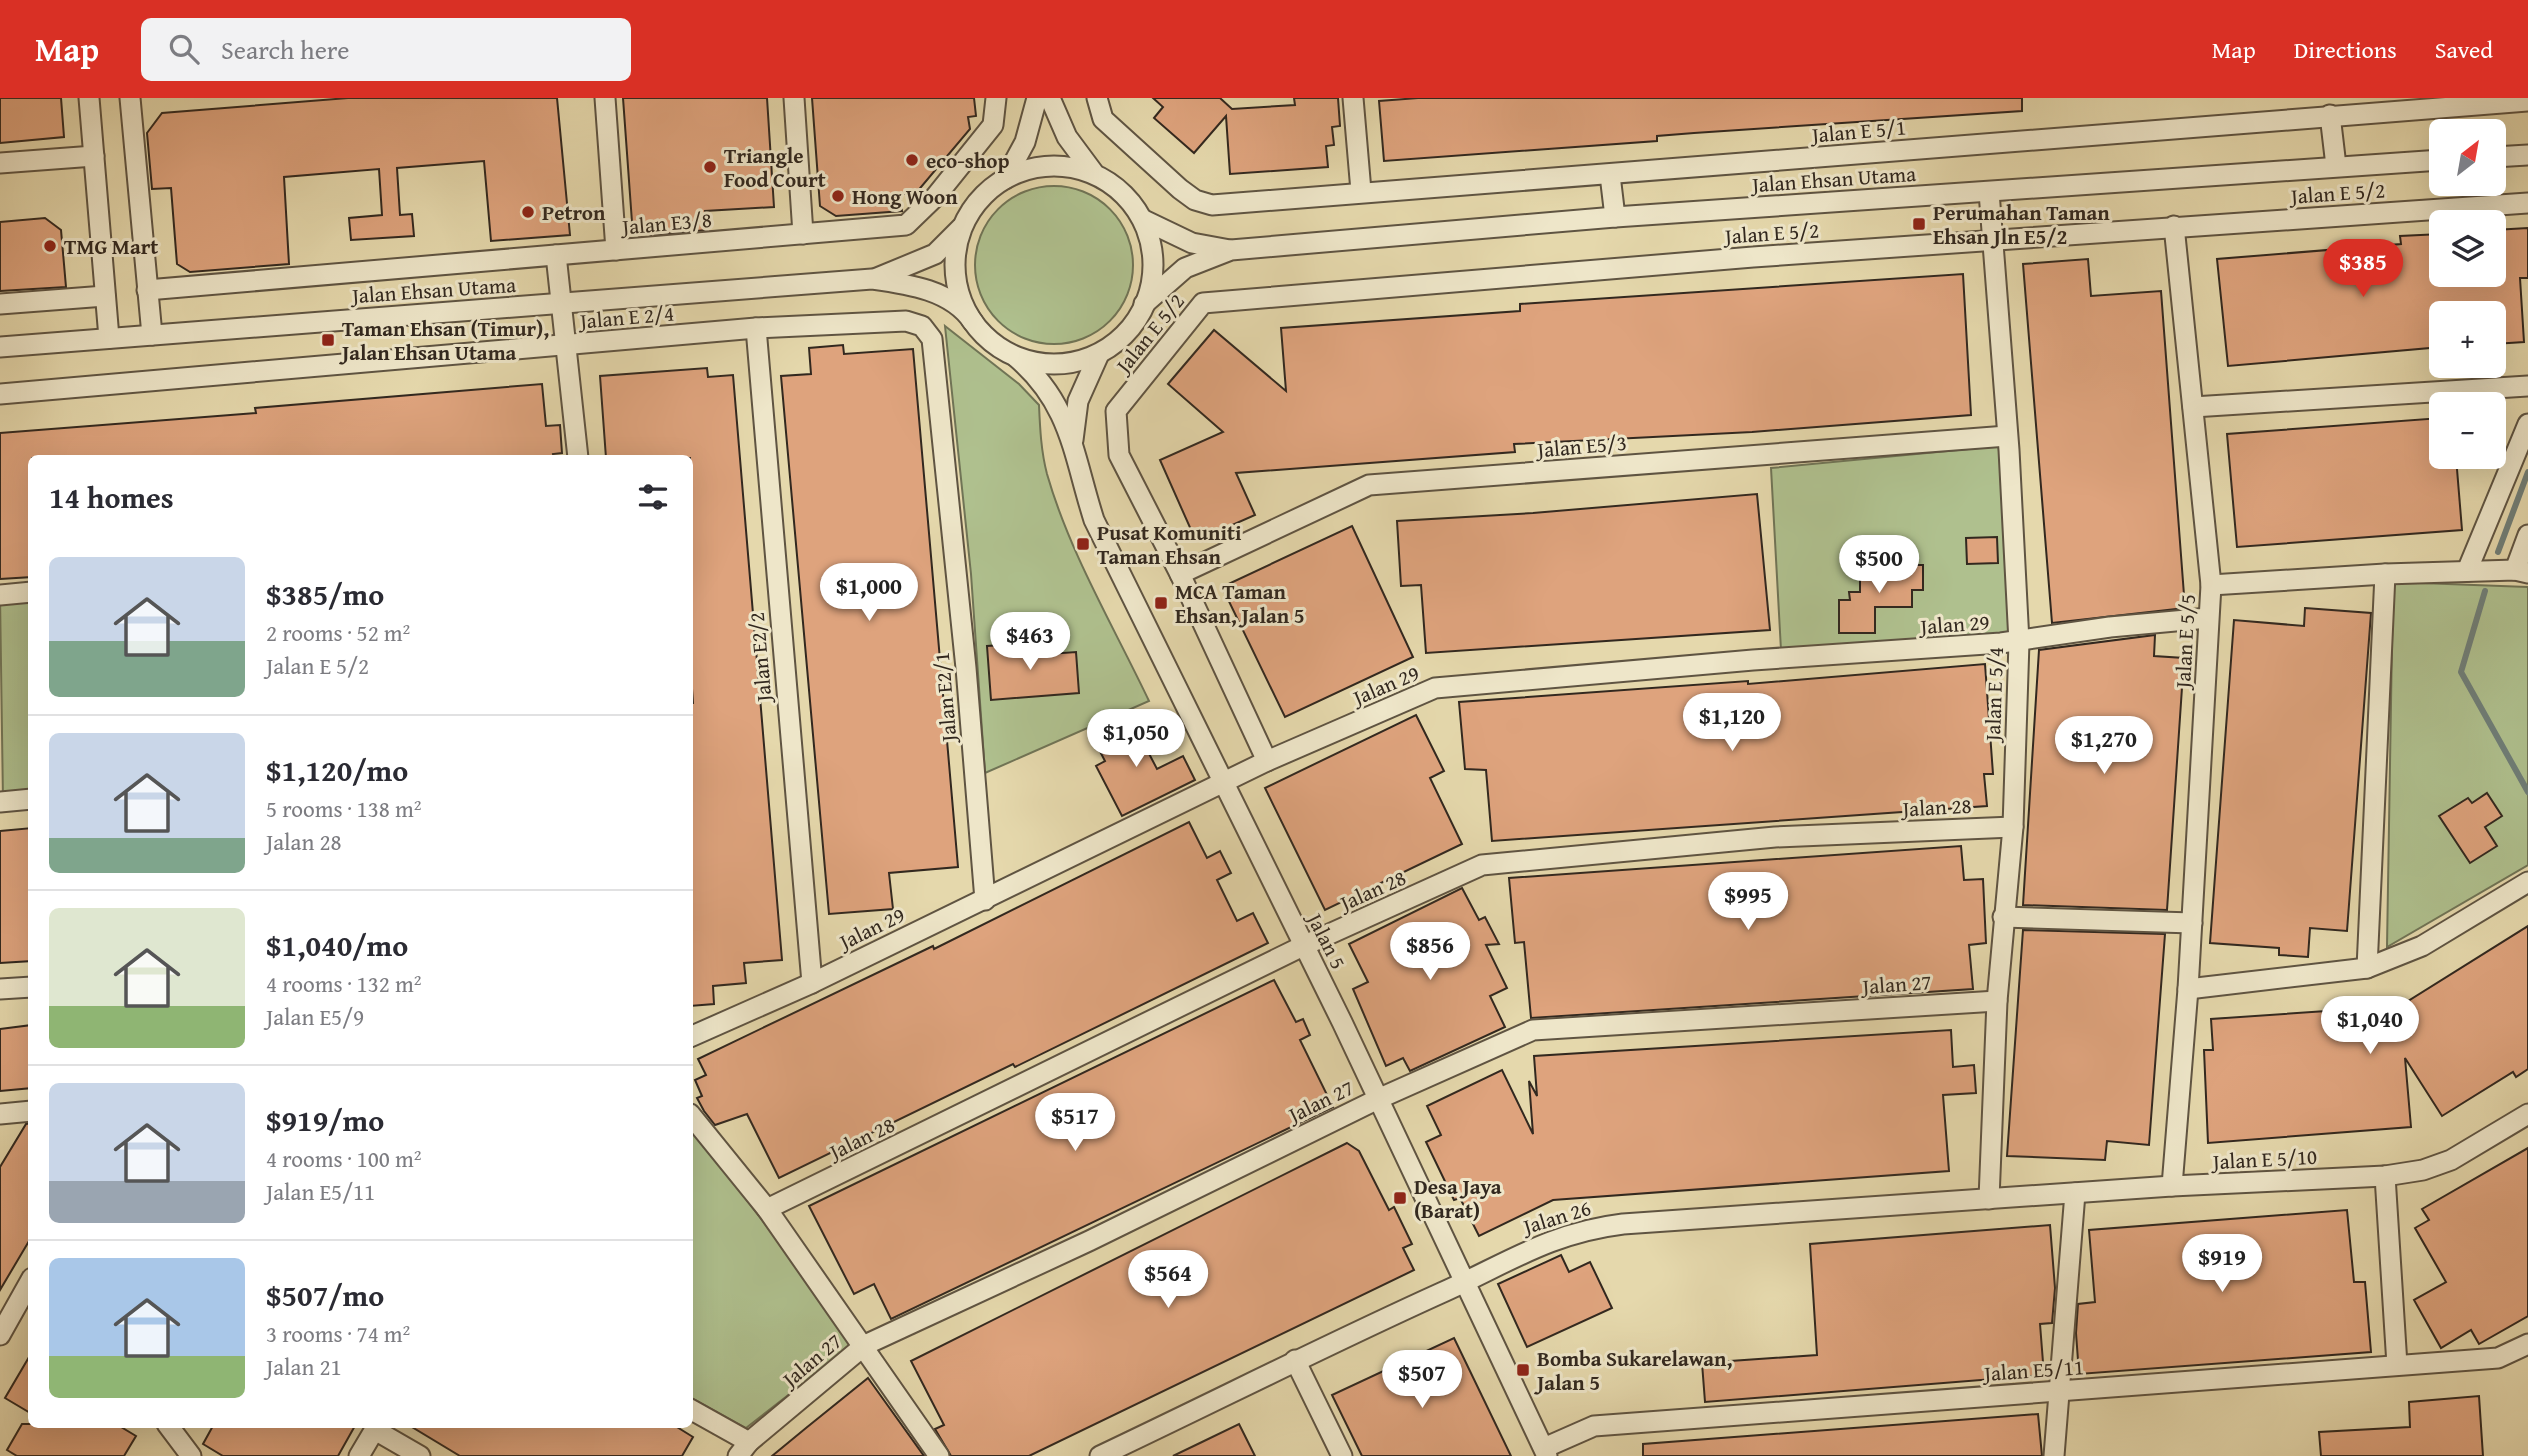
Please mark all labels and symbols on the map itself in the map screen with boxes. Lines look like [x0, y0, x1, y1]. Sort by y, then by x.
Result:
street label: Jalan E 5/1 [1808, 111, 1907, 151]
north arrow [2429, 119, 2506, 196]
place label: Triangle Food Court [724, 140, 826, 195]
place label: eco-shop [926, 145, 1009, 176]
marker: eco-shop [904, 152, 920, 168]
street label: Jalan Ehsan Utama [1748, 158, 1917, 200]
marker: Triangle Food Court [702, 159, 718, 175]
street label: Jalan E 5/2 [2287, 174, 2386, 212]
place label: Hong Woon [852, 181, 958, 212]
marker: Hong Woon [830, 188, 846, 204]
place label: Petron [542, 197, 606, 228]
place label: Perumahan Taman Ehsan Jln E5/2 [1933, 197, 2110, 252]
marker: Petron [520, 204, 536, 220]
street label: Jalan E3/8 [618, 204, 713, 243]
street label: Jalan E 5/2 [1721, 214, 1820, 252]
marker: Perumahan Taman Ehsan Jln E5/2 [1911, 216, 1927, 232]
place label: TMG Mart [64, 231, 158, 262]
marker: TMG Mart [42, 238, 58, 254]
pin: $385 [2322, 240, 2404, 299]
street label: Jalan Ehsan Utama [348, 269, 517, 311]
street label: Jalan E 5/2 [1106, 287, 1192, 382]
street label: Jalan E 2/4 [576, 297, 675, 337]
place label: Taman Ehsan (Timur), Jalan Ehsan Utama [339, 313, 549, 368]
marker: Taman Ehsan (Timur), Jalan Ehsan Utama [320, 332, 336, 348]
street label: Jalan E5/3 [1533, 427, 1628, 466]
place label: Pusat Komuniti Taman Ehsan [1097, 517, 1242, 572]
marker: Pusat Komuniti Taman Ehsan [1075, 536, 1091, 552]
pin: $500 [1838, 536, 1920, 595]
pin: $1,000 [812, 564, 926, 623]
place label: MCA Taman Ehsan, Jalan 5 [1175, 576, 1305, 631]
street label: Jalan E 5/5 [2167, 593, 2203, 692]
marker: MCA Taman Ehsan, Jalan 5 [1153, 595, 1169, 611]
street label: Jalan 29 [1917, 606, 1990, 642]
street label: Jalan E2/2 [741, 611, 780, 706]
pin: $463 [989, 612, 1071, 672]
street label: Jalan E 5/4 [1977, 646, 2011, 745]
street label: Jalan E2/1 [926, 651, 965, 746]
street label: Jalan 29 [1345, 657, 1424, 714]
pin: $1,120 [1675, 694, 1789, 753]
pin: $1,050 [1079, 710, 1193, 769]
pin: $1,270 [2047, 716, 2161, 776]
street label: Jalan 28 [1899, 790, 1972, 824]
street label: Jalan 28 [1332, 862, 1411, 919]
pin: $995 [1707, 872, 1789, 932]
street label: Jalan 29 [832, 899, 910, 958]
street label: Jalan 5 [1298, 905, 1354, 974]
pin: $856 [1389, 922, 1471, 982]
street label: Jalan 27 [1859, 966, 1932, 1002]
pin: $1,040 [2313, 996, 2427, 1056]
street label: Jalan 27 [1281, 1072, 1359, 1131]
pin: $517 [1034, 1094, 1116, 1153]
street label: Jalan 28 [822, 1109, 900, 1168]
street label: Jalan E 5/10 [2209, 1141, 2318, 1177]
place label: Desa Jaya (Barat) [1414, 1171, 1502, 1226]
marker: Desa Jaya (Barat) [1392, 1190, 1408, 1206]
street label: Jalan 26 [1517, 1192, 1595, 1243]
pin: $919 [2181, 1234, 2263, 1294]
pin: $564 [1127, 1250, 1209, 1310]
street label: Jalan 27 [773, 1326, 848, 1396]
place label: Bomba Sukarelawan, Jalan 5 [1534, 1343, 1732, 1398]
pin: $507 [1381, 1350, 1463, 1410]
street label: Jalan E5/11 [1980, 1351, 2085, 1389]
marker: Bomba Sukarelawan, Jalan 5 [1515, 1362, 1531, 1378]

